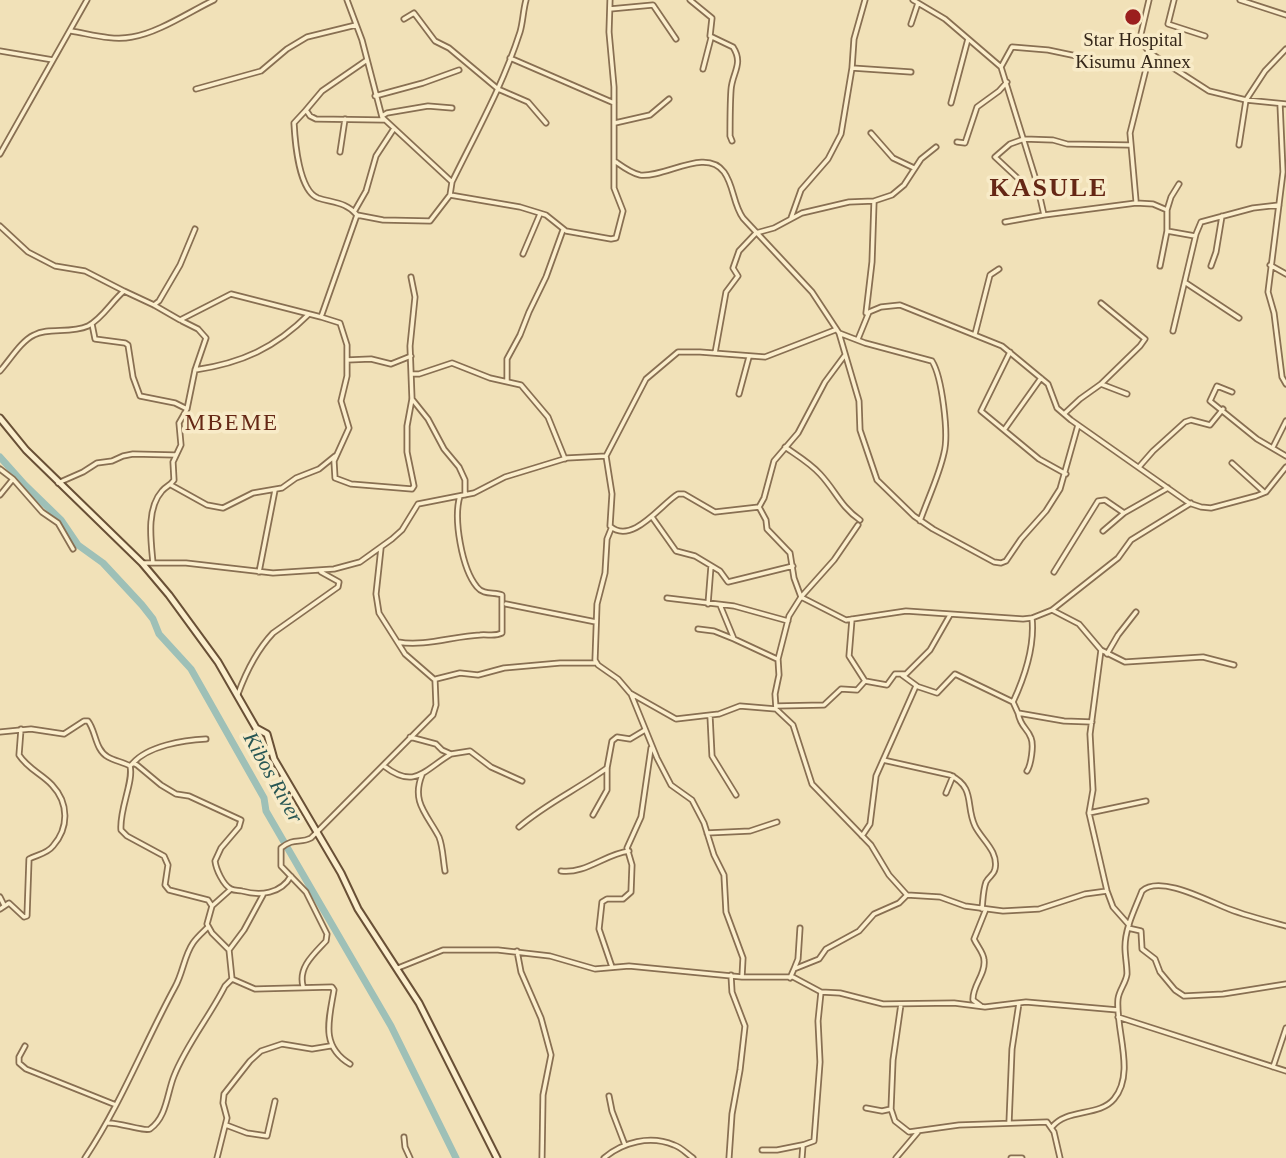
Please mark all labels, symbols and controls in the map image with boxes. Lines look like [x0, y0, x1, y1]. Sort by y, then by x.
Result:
marker: Star Hospital Kisumu Annex [1123, 7, 1143, 27]
place label: Star Hospital Kisumu Annex [1075, 30, 1191, 74]
district label: KASULE [990, 173, 1108, 205]
district label: MBEME [185, 410, 279, 438]
water label: Kibos River [237, 728, 307, 828]

